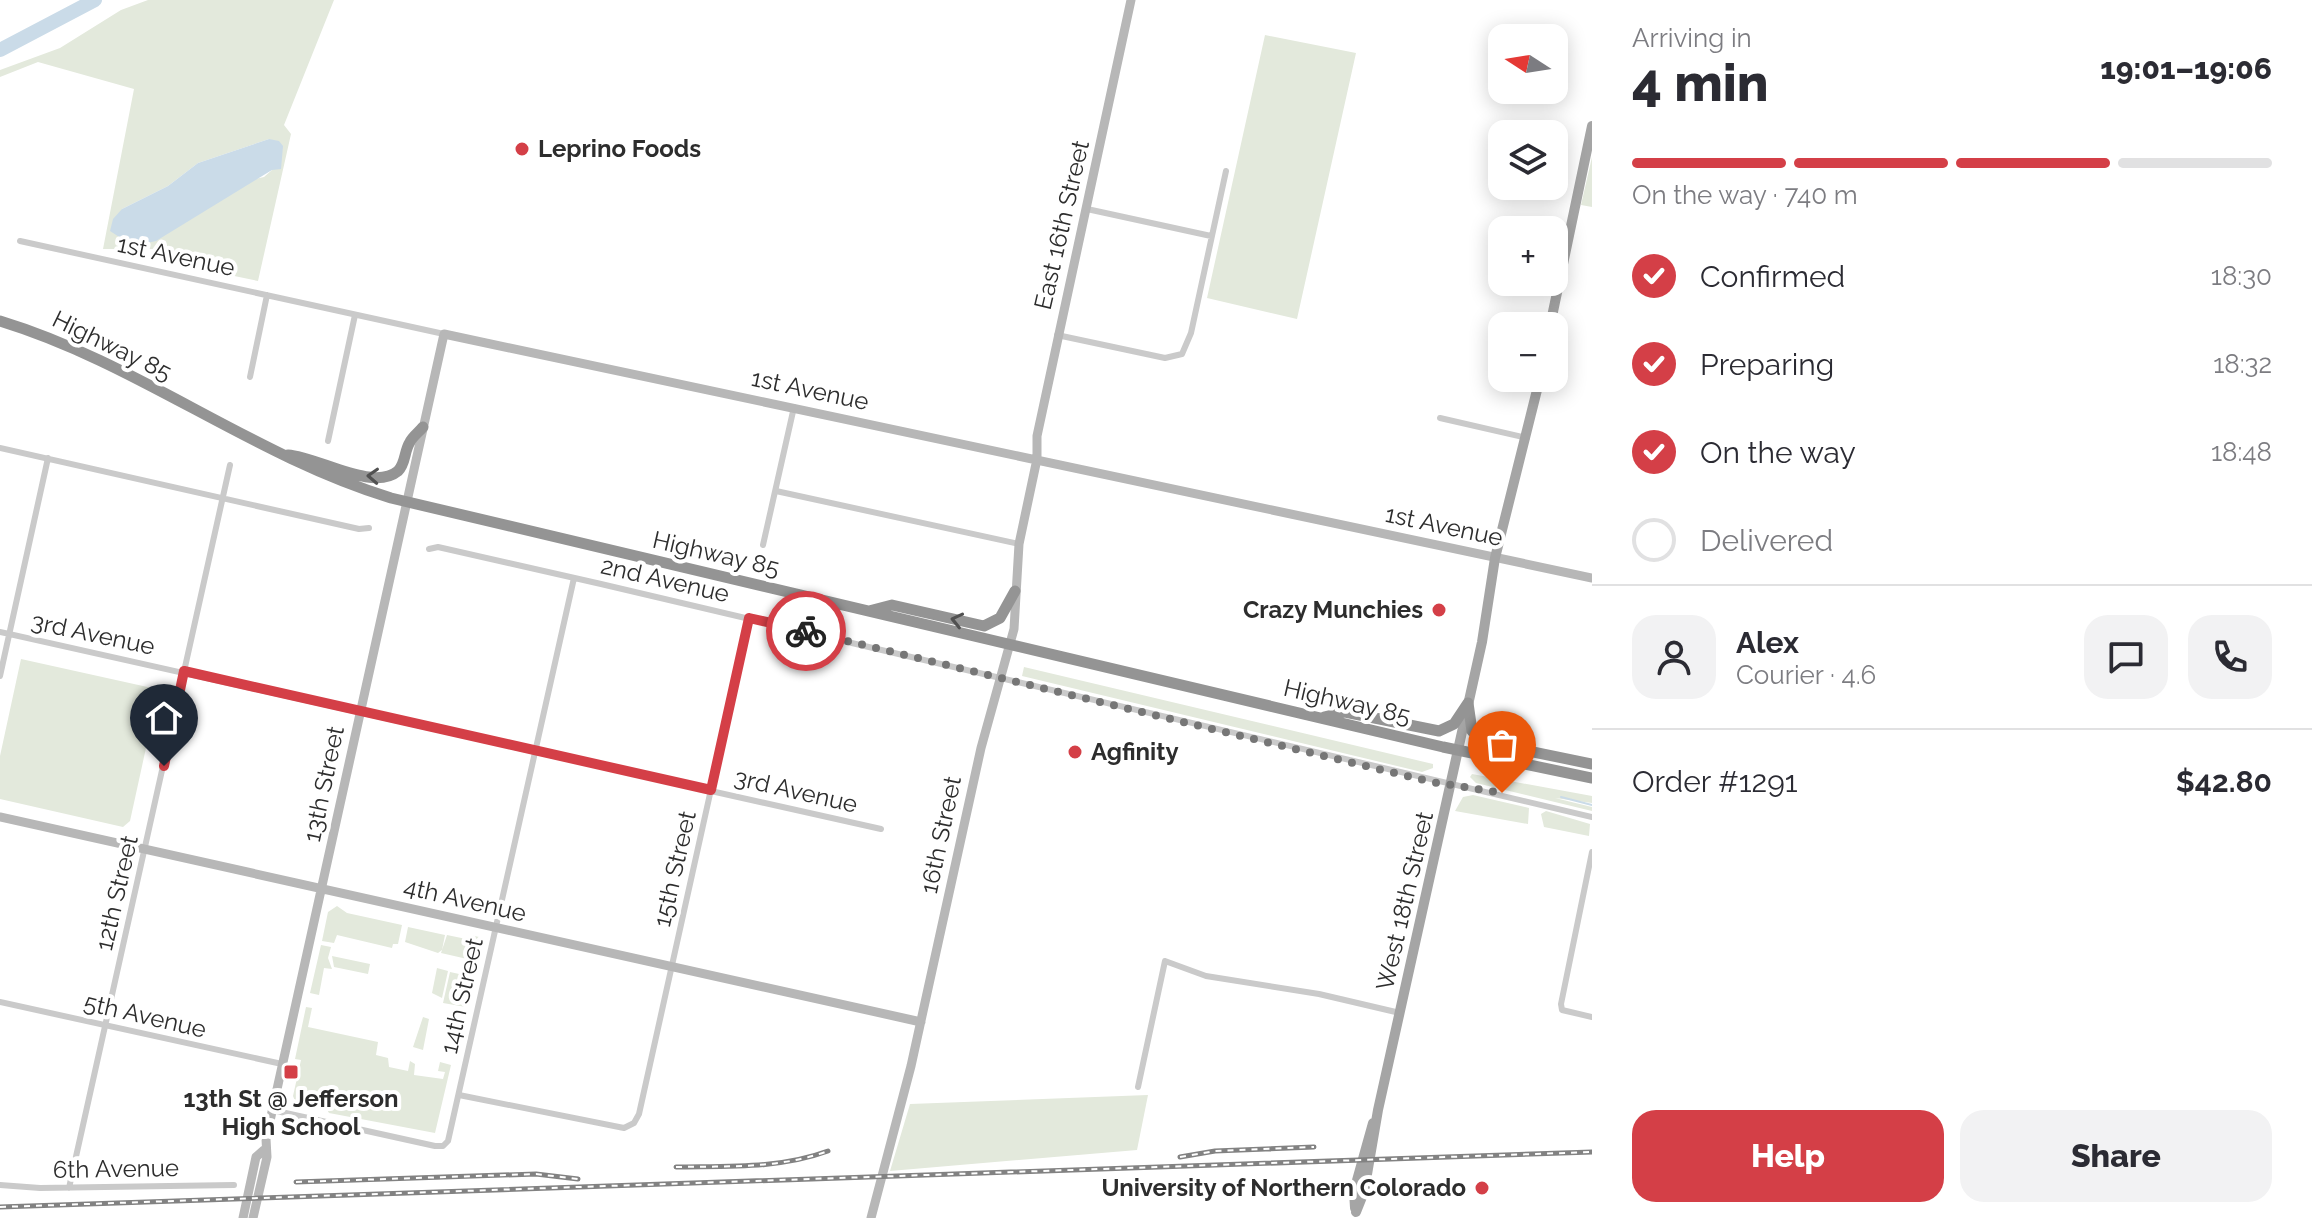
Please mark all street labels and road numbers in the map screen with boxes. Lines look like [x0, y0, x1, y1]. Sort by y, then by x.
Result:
street label: East 16th Street [1028, 137, 1095, 312]
street label: 1st Avenue [115, 229, 238, 282]
street label: Highway 85 [48, 304, 177, 387]
street label: 1st Avenue [749, 363, 872, 416]
street label: 1st Avenue [1383, 499, 1506, 552]
street label: Highway 85 [650, 525, 782, 582]
street label: 2nd Avenue [598, 551, 732, 608]
street label: 3rd Avenue [29, 606, 157, 661]
street label: Highway 85 [1281, 673, 1413, 730]
street label: 13th Street [297, 723, 350, 845]
street label: 3rd Avenue [732, 762, 860, 819]
street label: 16th Street [914, 773, 967, 896]
street label: 15th Street [647, 808, 702, 930]
street label: West 18th Street [1370, 809, 1439, 993]
street label: 12th Street [89, 832, 144, 953]
street label: 4th Avenue [401, 871, 529, 928]
street label: 14th Street [434, 935, 489, 1057]
street label: 5th Avenue [81, 987, 209, 1044]
street label: 6th Avenue [53, 1153, 179, 1184]

